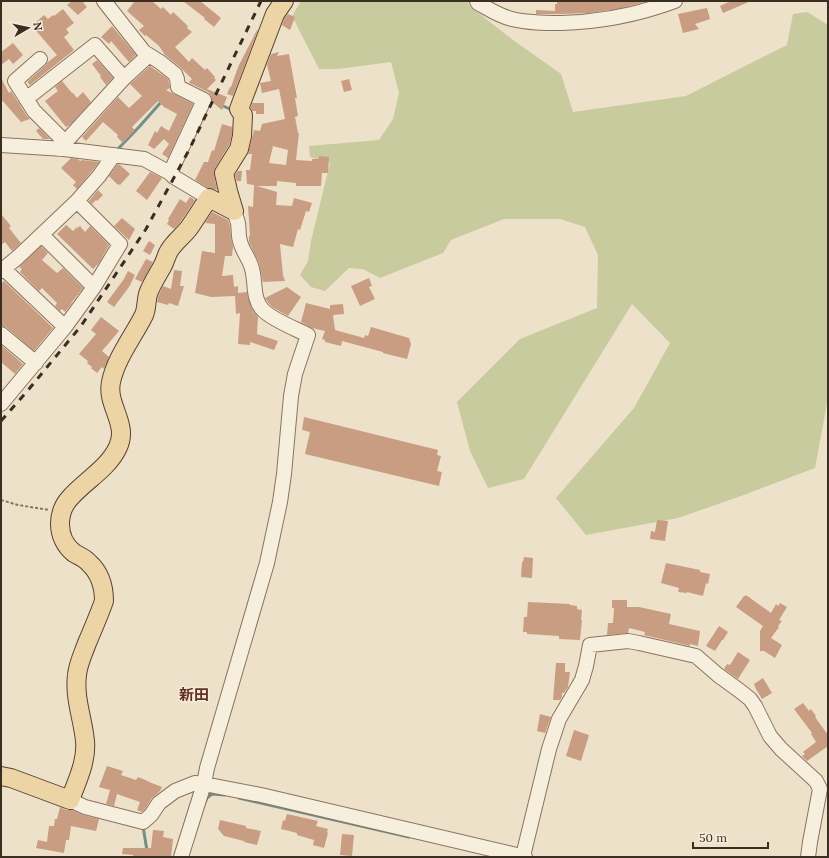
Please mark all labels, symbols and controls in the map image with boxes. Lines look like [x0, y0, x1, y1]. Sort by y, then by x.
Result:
north arrow [8, 8, 48, 48]
text: N [30, 21, 46, 32]
district label: 新田 [179, 685, 209, 704]
scale bar [693, 824, 768, 850]
text: 50 m [699, 830, 727, 845]

